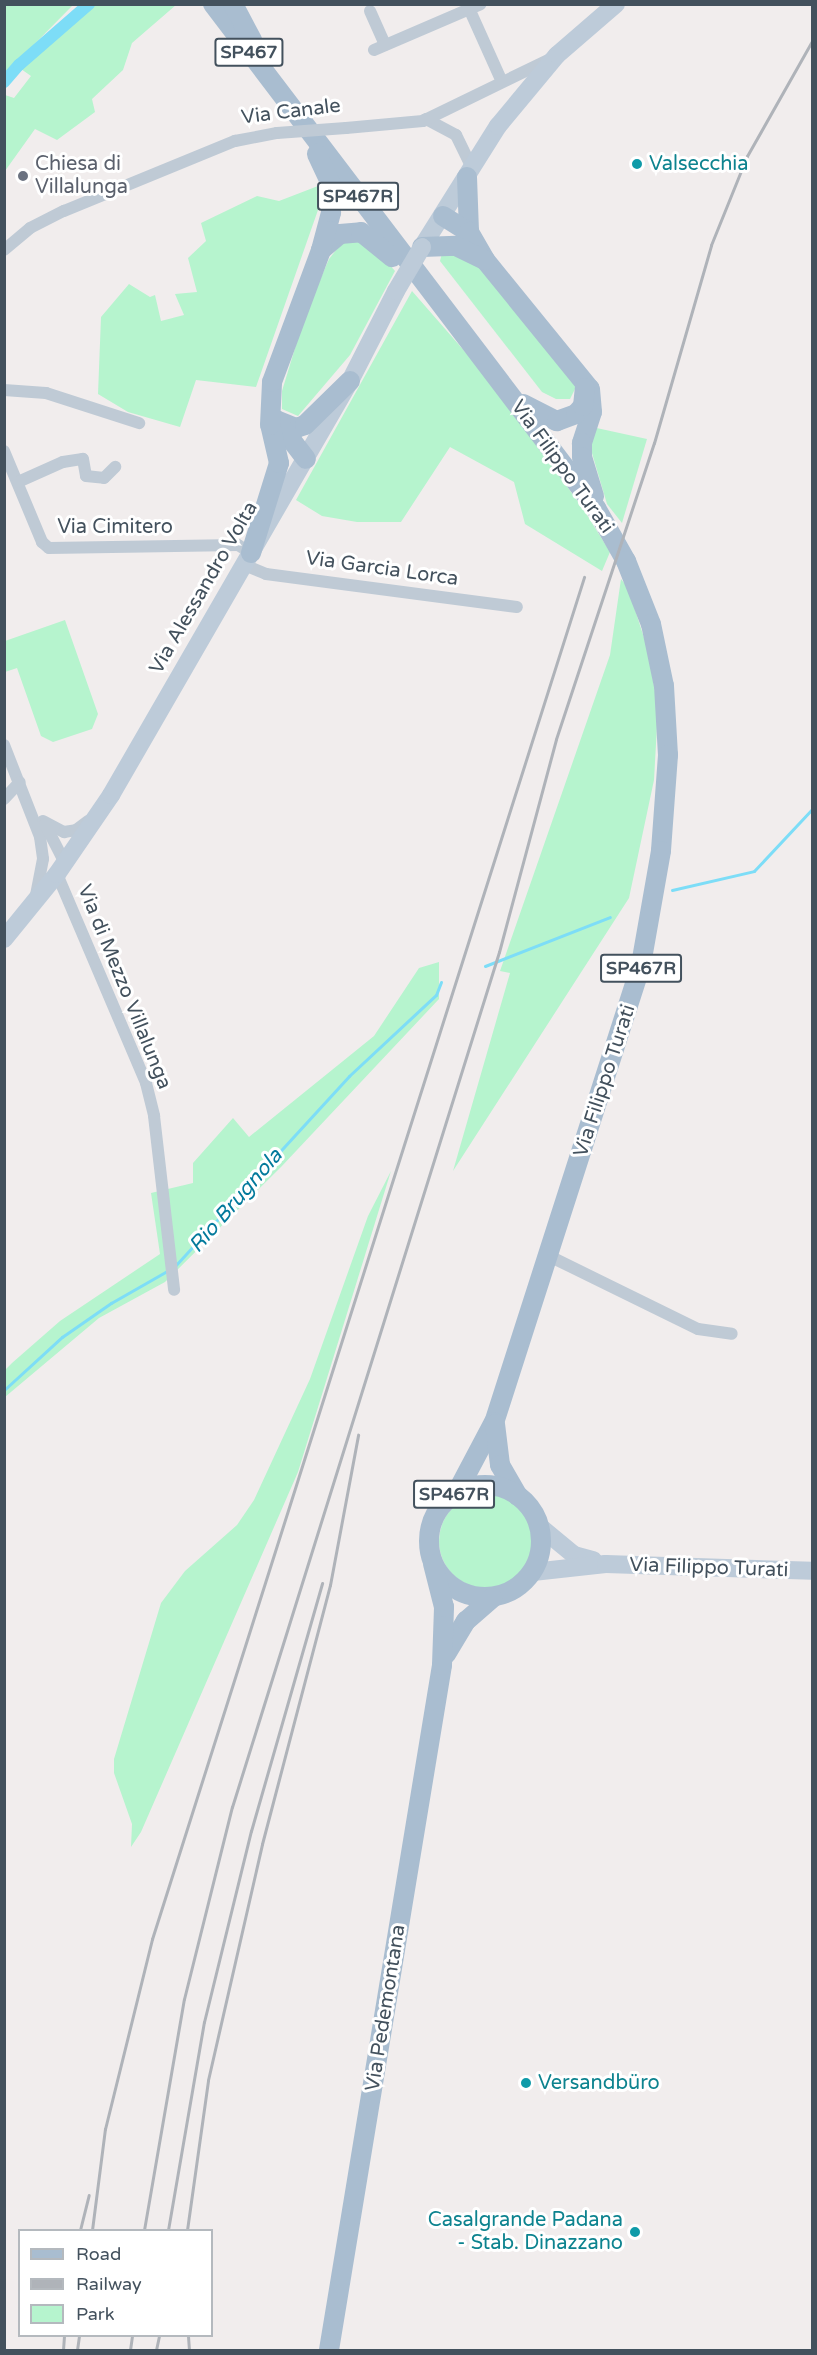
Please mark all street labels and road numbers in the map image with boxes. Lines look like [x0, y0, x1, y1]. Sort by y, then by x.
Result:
road number: SP467 [213, 37, 285, 67]
street label: Via Canale [240, 94, 342, 130]
road number: SP467R [316, 181, 400, 211]
street label: Via Filippo Turati [506, 396, 618, 538]
street label: Via Alessandro Volta [145, 498, 263, 678]
street label: Via Cimitero [57, 515, 173, 539]
street label: Via Garcia Lorca [304, 546, 460, 592]
street label: Via di Mezzo Villalunga [72, 881, 176, 1093]
road number: SP467R [599, 953, 683, 983]
street label: Via Filippo Turati [569, 1002, 641, 1160]
road number: SP467R [412, 1479, 496, 1509]
street label: Via Filippo Turati [629, 1553, 789, 1583]
street label: Via Pedemontana [361, 1923, 411, 2093]

